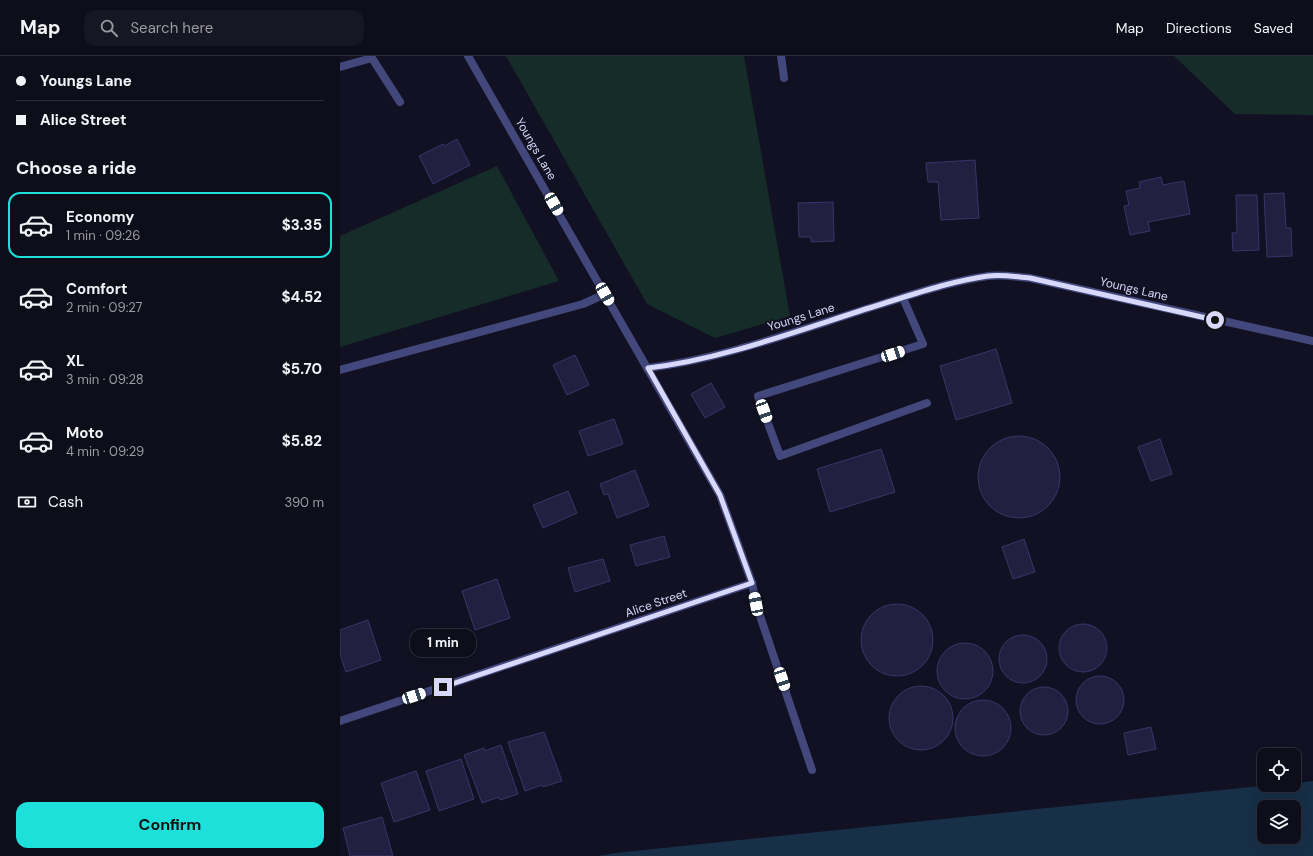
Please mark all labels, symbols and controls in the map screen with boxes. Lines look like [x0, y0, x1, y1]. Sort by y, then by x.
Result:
search box [84, 10, 364, 46]
text: Map [20, 15, 60, 40]
icon: search [98, 17, 120, 39]
text: Search here [130, 18, 213, 38]
text: Map [1116, 19, 1144, 37]
text: Directions [1166, 19, 1232, 37]
text: Saved [1254, 19, 1293, 37]
text: Youngs Lane [40, 71, 132, 91]
text: Alice Street [40, 110, 126, 130]
street label: Youngs Lane [512, 115, 560, 183]
text: Choose a ride [16, 156, 137, 180]
car [543, 191, 565, 217]
icon: car [18, 207, 54, 243]
text: Economy [66, 207, 134, 227]
text: $3.35 [282, 215, 322, 235]
text: 1 min · 09:26 [66, 227, 141, 244]
street label: Youngs Lane [1098, 273, 1170, 305]
icon: car [18, 279, 54, 315]
text: Comfort [66, 279, 127, 299]
car [594, 281, 616, 307]
text: $4.52 [282, 287, 322, 307]
text: 2 min · 09:27 [66, 299, 143, 316]
street label: Youngs Lane [766, 299, 837, 335]
route start [1206, 311, 1224, 329]
car [880, 345, 906, 363]
icon: car [18, 351, 54, 387]
text: XL [66, 351, 84, 371]
text: $5.70 [282, 359, 322, 379]
text: 3 min · 09:28 [66, 371, 144, 388]
car [754, 398, 774, 424]
icon: car [18, 423, 54, 459]
text: Moto [66, 423, 104, 443]
text: $5.82 [282, 431, 322, 451]
text: 4 min · 09:29 [66, 443, 144, 460]
icon: cash [16, 491, 38, 513]
text: Cash [48, 492, 83, 512]
text: 390 m [285, 494, 324, 511]
street label: Alice Street [623, 585, 689, 621]
car [748, 591, 764, 617]
callout: 1 min [410, 629, 476, 657]
text: 1 min [427, 634, 459, 651]
car [772, 666, 792, 692]
route end [434, 678, 452, 696]
car [401, 687, 427, 705]
map controls [1257, 748, 1301, 844]
button: locate [1257, 748, 1301, 792]
button: layers [1257, 800, 1301, 844]
button: Confirm [16, 802, 324, 848]

